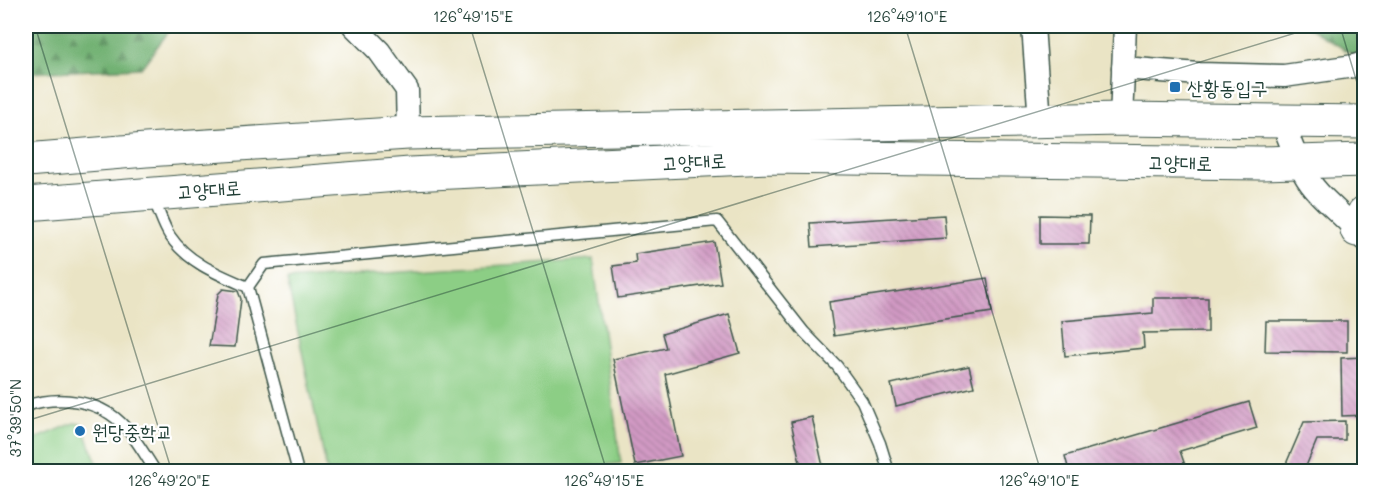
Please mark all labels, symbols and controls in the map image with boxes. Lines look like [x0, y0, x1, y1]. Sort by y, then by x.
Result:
text: 126°49'15"E [433, 6, 514, 26]
text: 126°49'10"E [867, 6, 948, 26]
place label: 산황동입구 [1187, 74, 1267, 100]
marker: 산황동입구 [1168, 80, 1182, 94]
street label: 고양대로 [661, 146, 727, 176]
street label: 고양대로 [1148, 148, 1212, 176]
street label: 고양대로 [176, 174, 242, 204]
text: 37°39'50"N [5, 379, 25, 457]
place label: 원당중학교 [92, 418, 172, 444]
marker: 원당중학교 [73, 424, 87, 438]
text: 126°49'20"E [128, 470, 211, 490]
text: 126°49'15"E [564, 470, 645, 490]
text: 126°49'10"E [999, 470, 1080, 490]

